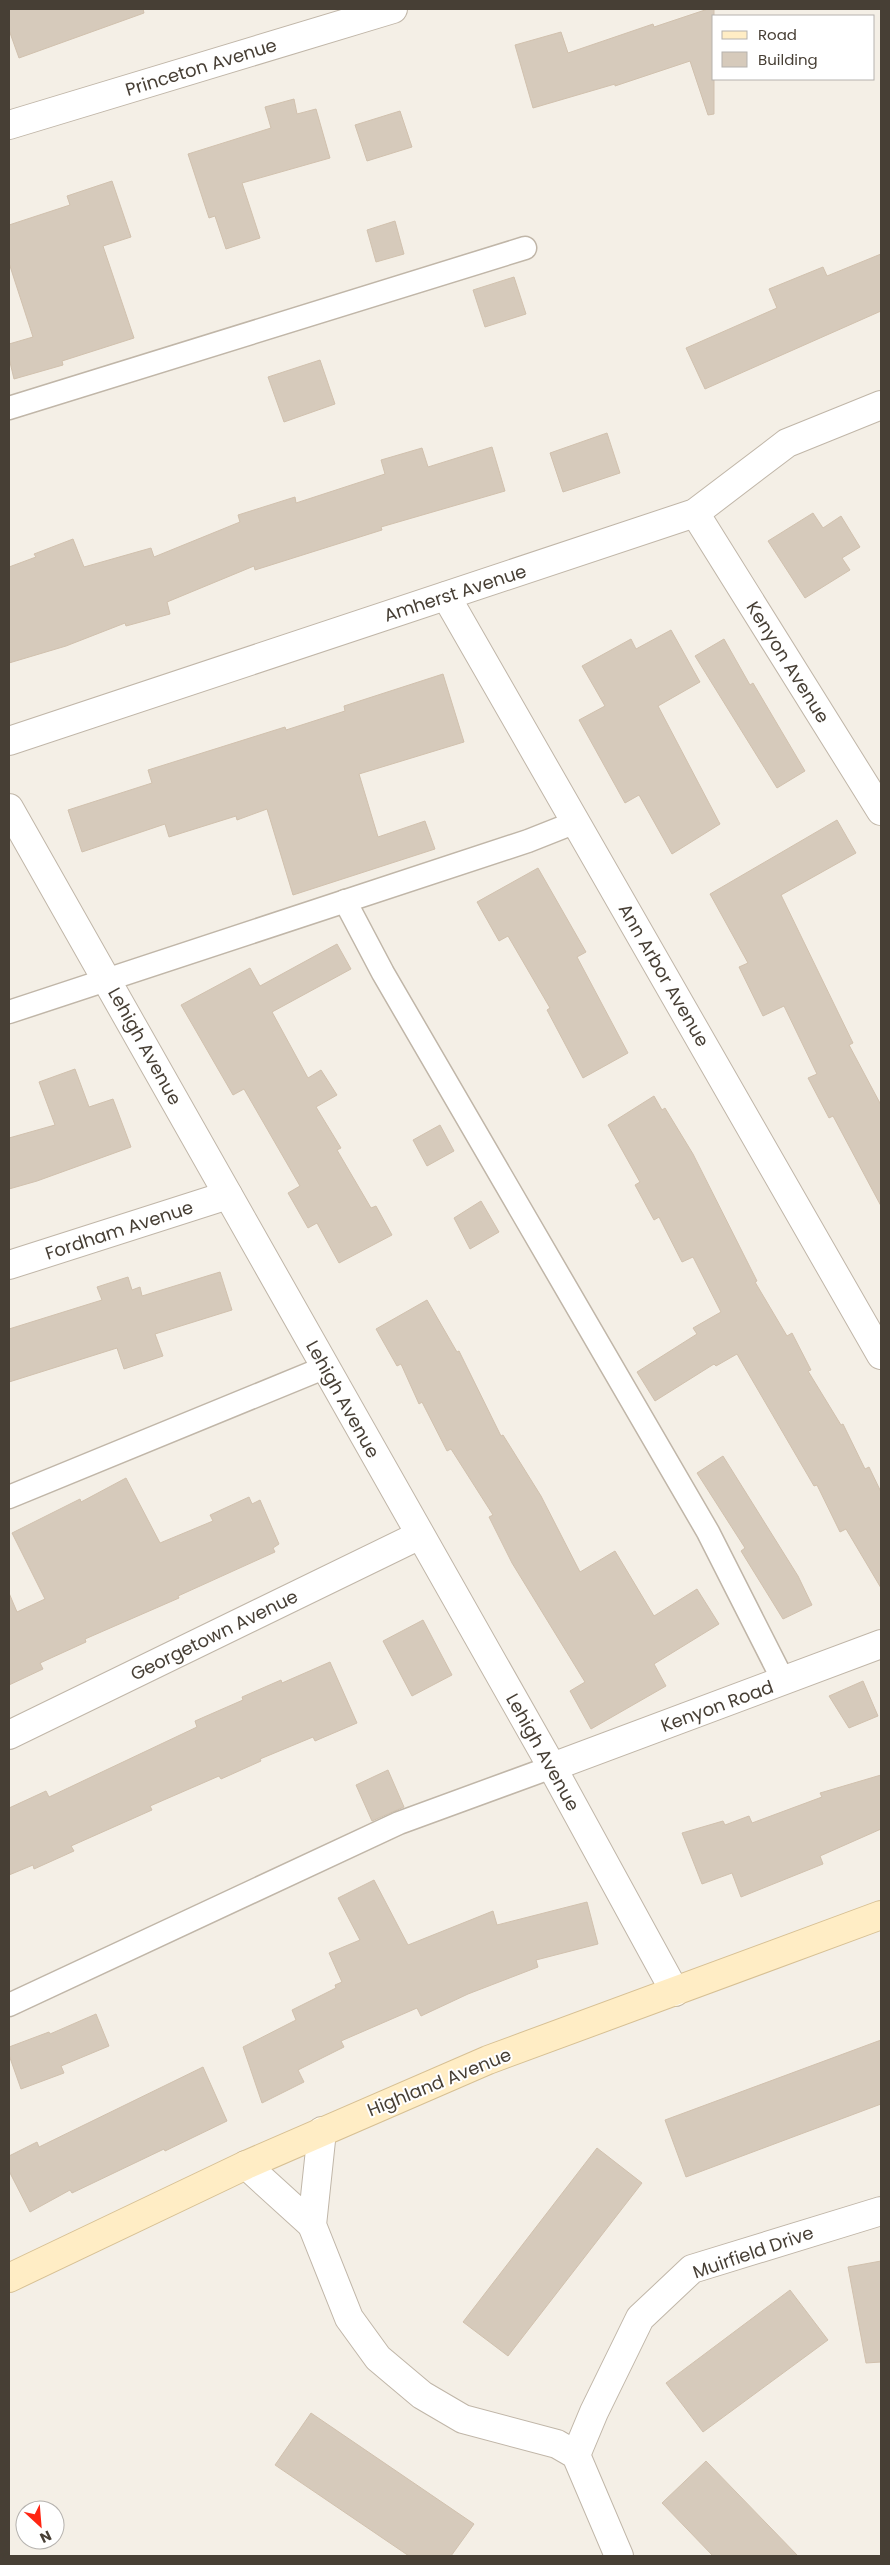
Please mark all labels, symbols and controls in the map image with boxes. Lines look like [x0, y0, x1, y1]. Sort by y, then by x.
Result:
legend [712, 15, 875, 80]
text: Road [758, 24, 797, 45]
street label: Princeton Avenue [122, 32, 280, 102]
text: Building [758, 49, 818, 70]
street label: Amherst Avenue [381, 558, 529, 628]
street label: Kenyon Avenue [741, 596, 835, 728]
street label: Ann Arbor Avenue [613, 899, 715, 1051]
street label: Lehigh Avenue [102, 983, 188, 1109]
street label: Fordham Avenue [42, 1194, 196, 1266]
street label: Lehigh Avenue [300, 1336, 386, 1462]
street label: Georgetown Avenue [126, 1584, 302, 1686]
street label: Kenyon Road [657, 1674, 777, 1738]
street label: Lehigh Avenue [500, 1689, 586, 1815]
street label: Highland Avenue [363, 2042, 515, 2122]
street label: Muirfield Drive [689, 2220, 817, 2284]
north arrow [15, 2500, 65, 2550]
text: N [37, 2525, 55, 2548]

